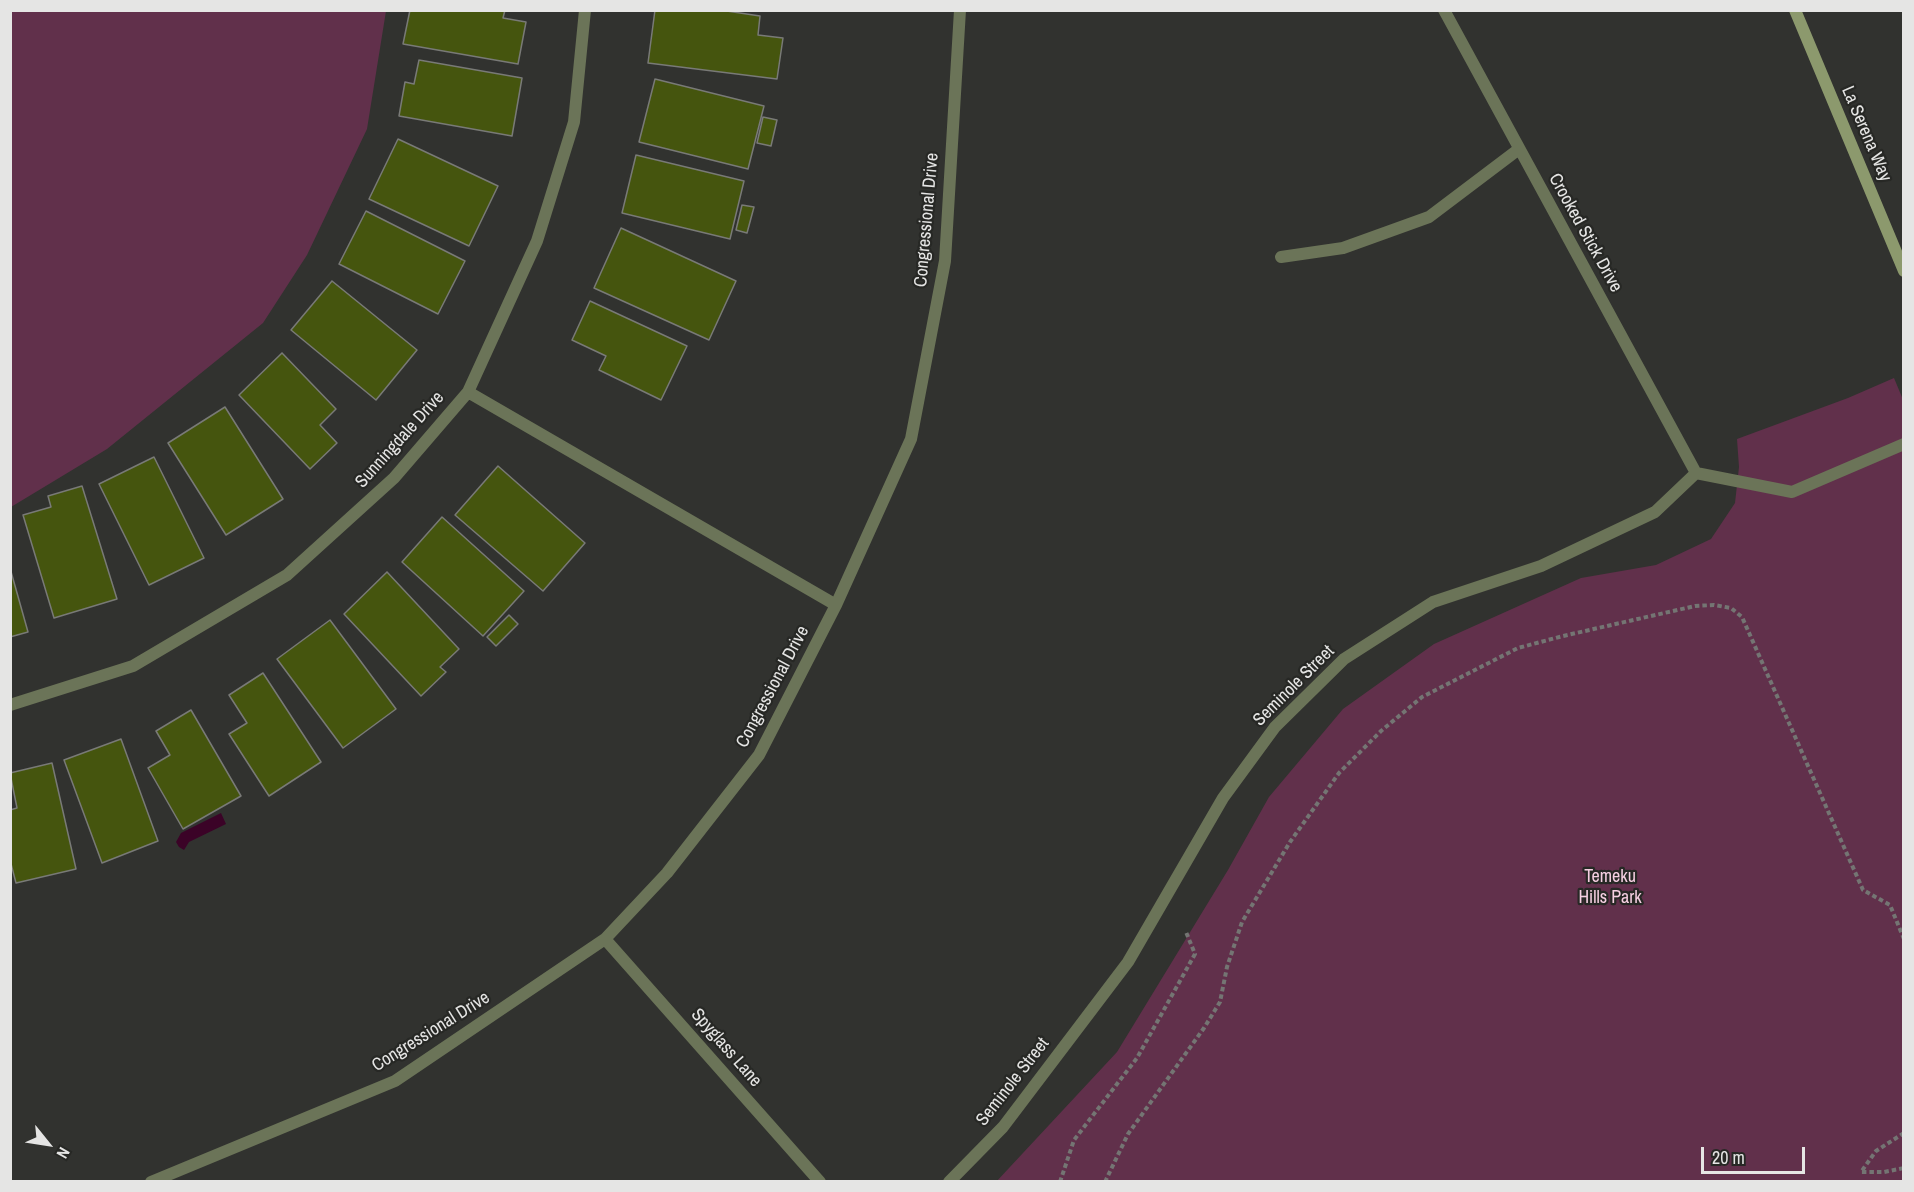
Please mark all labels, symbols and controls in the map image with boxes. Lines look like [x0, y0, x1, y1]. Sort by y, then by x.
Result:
street label: La Serena Way [1836, 83, 1896, 185]
street label: Congressional Drive [910, 152, 944, 288]
street label: Crooked Stick Drive [1544, 170, 1626, 296]
street label: Sunningdale Drive [351, 387, 449, 493]
street label: Congressional Drive [732, 623, 814, 751]
street label: Seminole Street [1249, 641, 1339, 731]
park label: Temeku Hills Park [1578, 866, 1642, 908]
street label: Congressional Drive [368, 987, 494, 1077]
street label: Spyglass Lane [686, 1004, 766, 1092]
street label: Seminole Street [972, 1034, 1054, 1130]
north arrow [18, 1114, 78, 1174]
scale bar [1704, 1135, 1808, 1173]
text: N [52, 1143, 75, 1163]
text: 20 m [1712, 1145, 1745, 1170]

